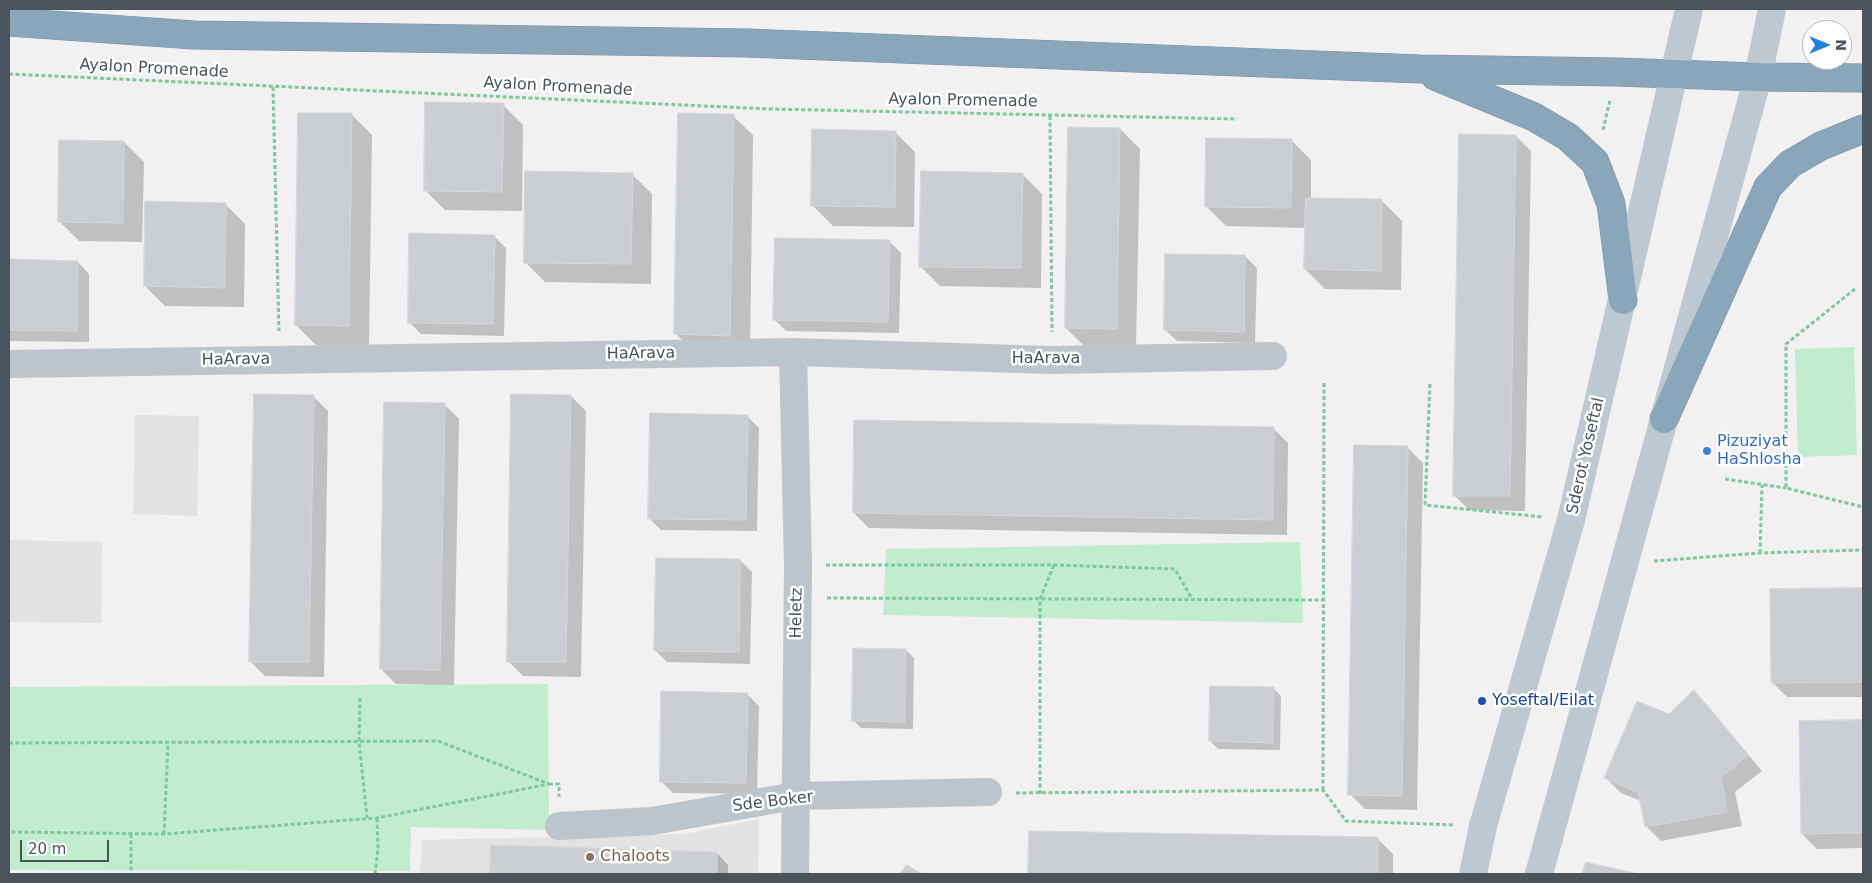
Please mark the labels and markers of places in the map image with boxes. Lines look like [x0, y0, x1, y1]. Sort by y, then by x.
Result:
place label: Pizuziyat HaShlosha [1717, 432, 1802, 470]
marker: Pizuziyat HaShlosha [1701, 445, 1713, 457]
place label: Yoseftal/Eilat [1492, 691, 1594, 711]
marker: Yoseftal/Eilat [1476, 695, 1488, 707]
place label: Chaloots [600, 847, 670, 867]
marker: Chaloots [584, 851, 596, 863]

